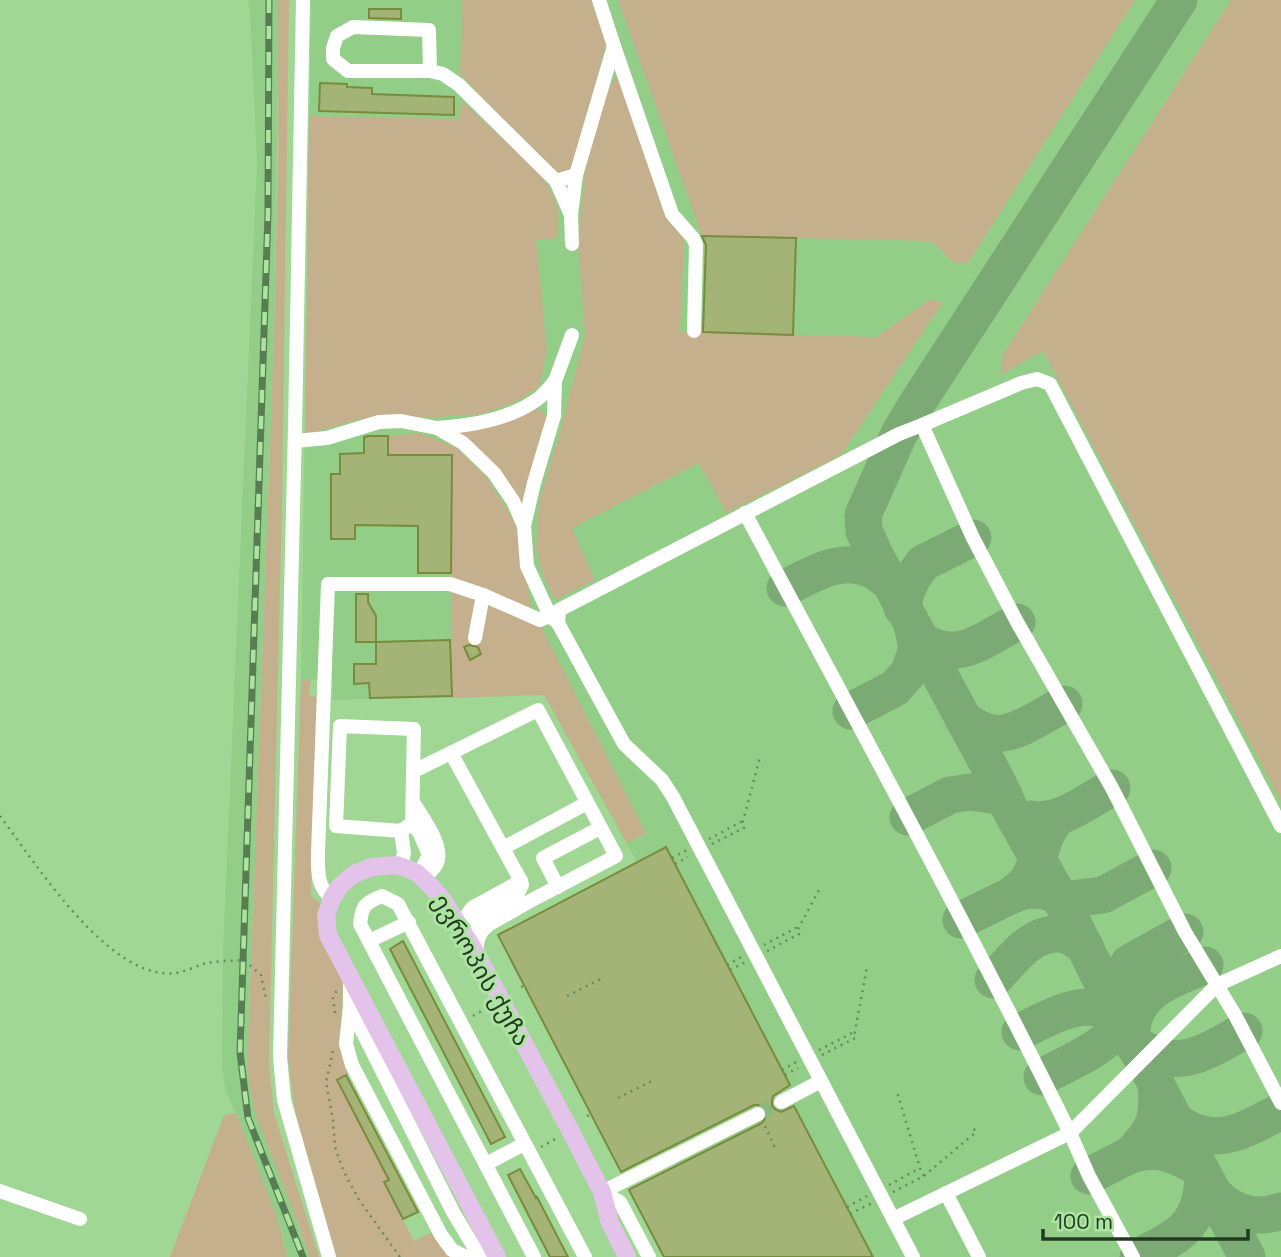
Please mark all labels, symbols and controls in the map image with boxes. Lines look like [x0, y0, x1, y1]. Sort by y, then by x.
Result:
street label: ევროპის ქუჩა [425, 888, 538, 1051]
scale bar [1043, 1198, 1248, 1242]
text: 100 m [1054, 1208, 1113, 1235]

